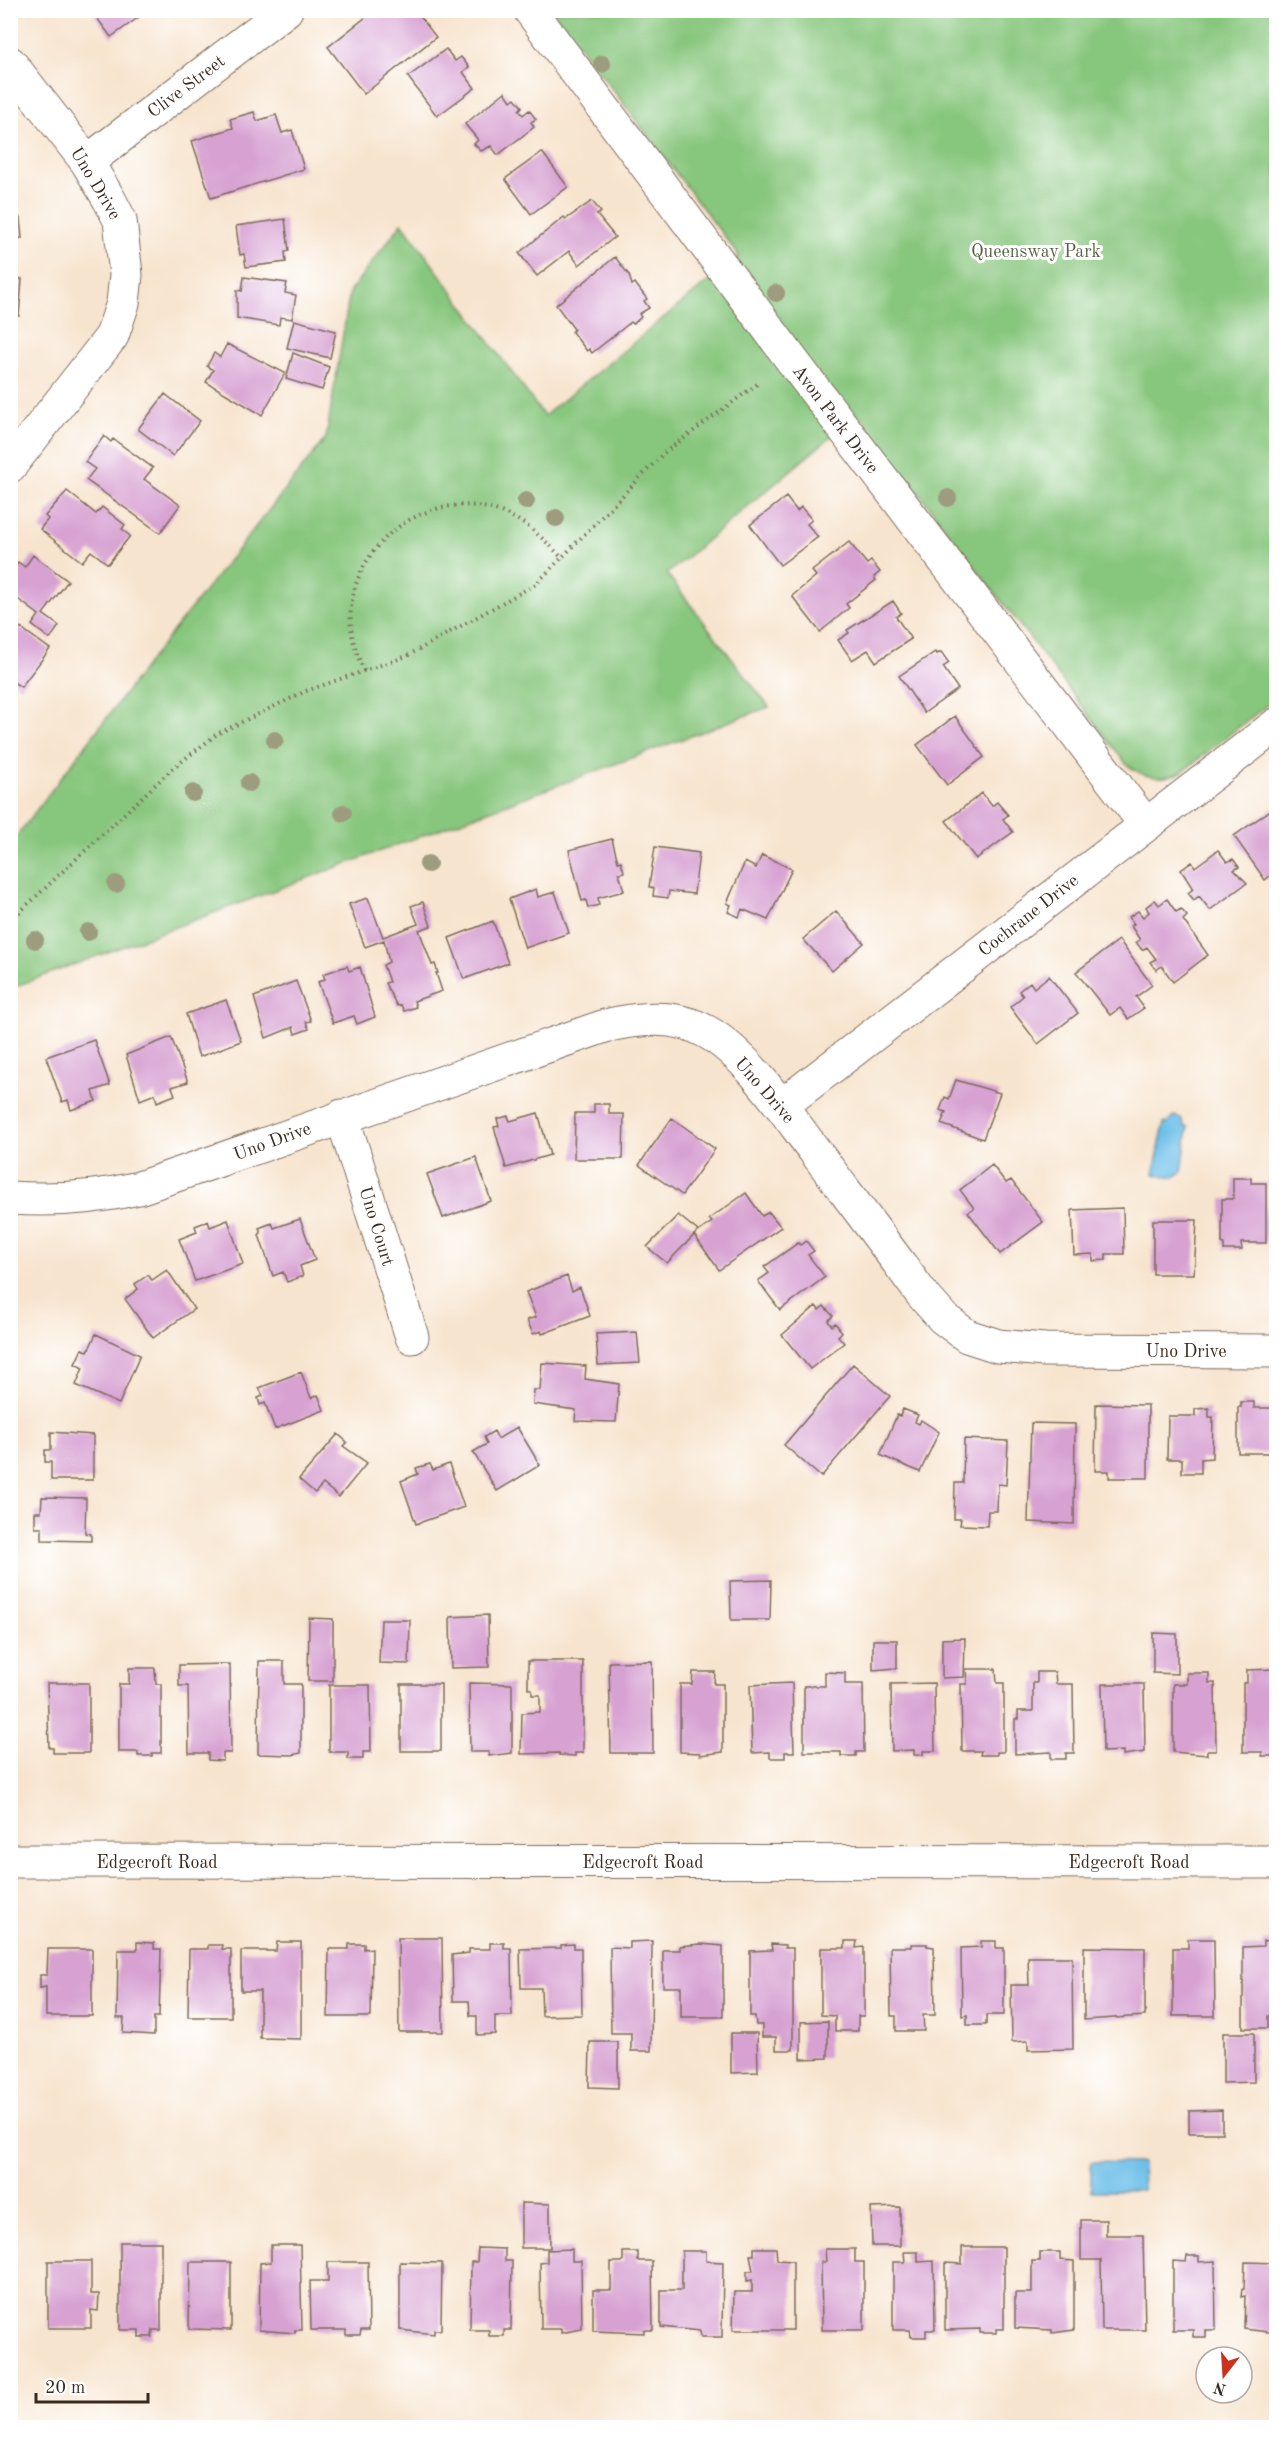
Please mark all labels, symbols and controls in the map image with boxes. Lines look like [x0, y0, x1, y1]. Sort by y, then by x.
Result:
street label: Clive Street [145, 52, 229, 122]
street label: Uno Drive [67, 144, 124, 223]
park label: Queensway Park [971, 243, 1101, 261]
street label: Avon Park Drive [789, 362, 882, 477]
street label: Cochrane Drive [975, 871, 1082, 960]
street label: Uno Drive [731, 1054, 798, 1127]
street label: Uno Drive [231, 1120, 313, 1164]
street label: Uno Court [355, 1184, 397, 1268]
street label: Uno Drive [1146, 1343, 1226, 1361]
street label: Edgecroft Road [96, 1854, 218, 1872]
street label: Edgecroft Road [582, 1854, 704, 1872]
street label: Edgecroft Road [1068, 1854, 1190, 1872]
north arrow [1194, 2345, 1254, 2405]
scale bar [36, 2366, 148, 2404]
text: N [1211, 2378, 1228, 2397]
text: 20 m [45, 2379, 85, 2397]

